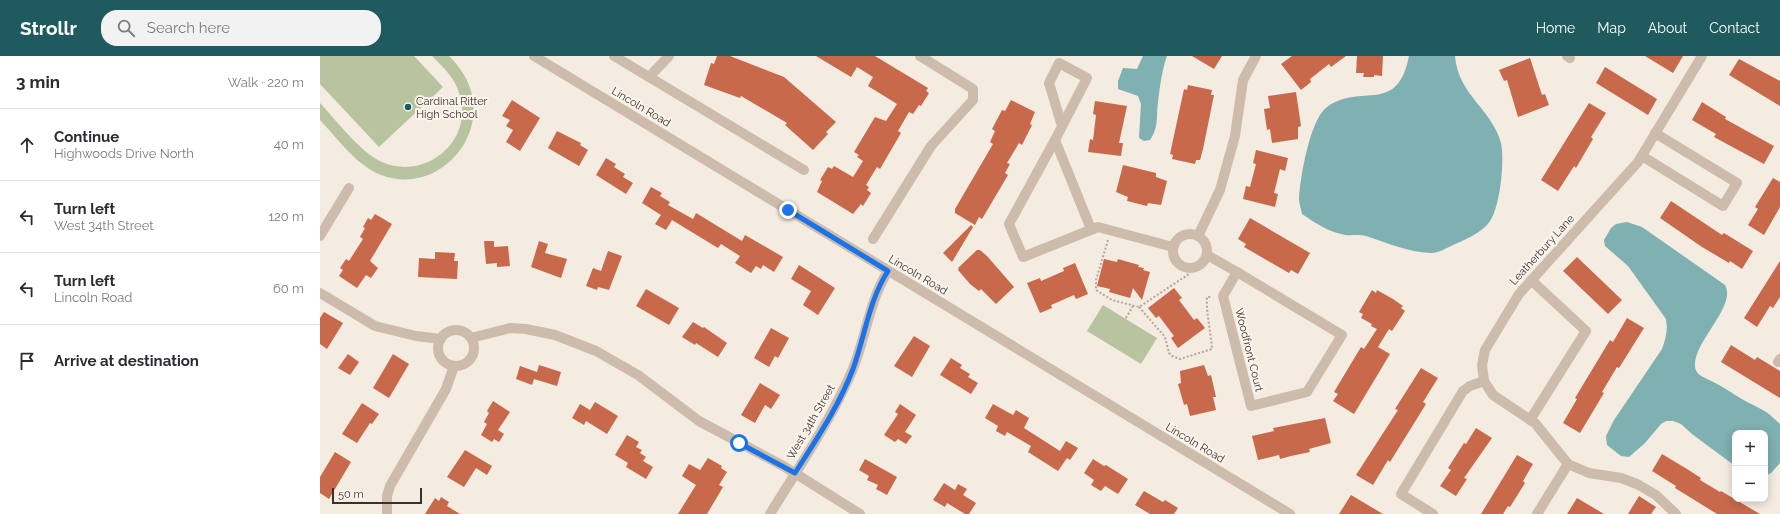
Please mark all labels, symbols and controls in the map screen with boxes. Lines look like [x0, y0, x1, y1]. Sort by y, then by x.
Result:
search box [101, 10, 381, 46]
text: Strollr [20, 17, 77, 39]
icon: search [115, 17, 137, 39]
text: Search here [147, 19, 230, 37]
text: Home [1536, 20, 1575, 36]
text: Map [1597, 20, 1626, 36]
text: About [1648, 20, 1687, 36]
text: Contact [1709, 20, 1760, 36]
text: 3 min [16, 72, 60, 92]
text: Walk · 220 m [228, 75, 304, 90]
street label: Lincoln Road [609, 84, 673, 130]
place label: Cardinal Ritter High School [416, 95, 488, 121]
marker: Cardinal Ritter High School [403, 102, 413, 112]
text: Continue [54, 128, 119, 146]
icon: ahead [16, 134, 38, 156]
text: 40 m [274, 137, 304, 152]
text: Highwoods Drive North [54, 146, 194, 161]
text: Turn left [54, 200, 115, 218]
route end [779, 201, 797, 219]
icon: left [16, 206, 38, 228]
text: 120 m [268, 209, 304, 224]
street label: Leatherbury Lane [1507, 212, 1577, 288]
text: West 34th Street [54, 218, 154, 233]
street label: Lincoln Road [886, 252, 950, 298]
text: Turn left [54, 272, 115, 290]
icon: left [16, 278, 38, 300]
text: 60 m [273, 281, 304, 296]
text: Lincoln Road [54, 290, 132, 305]
street label: Woodfront Court [1232, 307, 1266, 393]
icon: arrive [16, 350, 38, 372]
text: Arrive at destination [54, 352, 199, 370]
street label: West 34th Street [784, 382, 838, 462]
street label: Lincoln Road [1163, 420, 1227, 466]
map controls [1732, 430, 1768, 502]
button: + [1732, 430, 1768, 466]
route start [730, 434, 748, 452]
button: − [1732, 466, 1768, 502]
scale bar [332, 486, 422, 505]
text: 50 m [338, 488, 364, 501]

